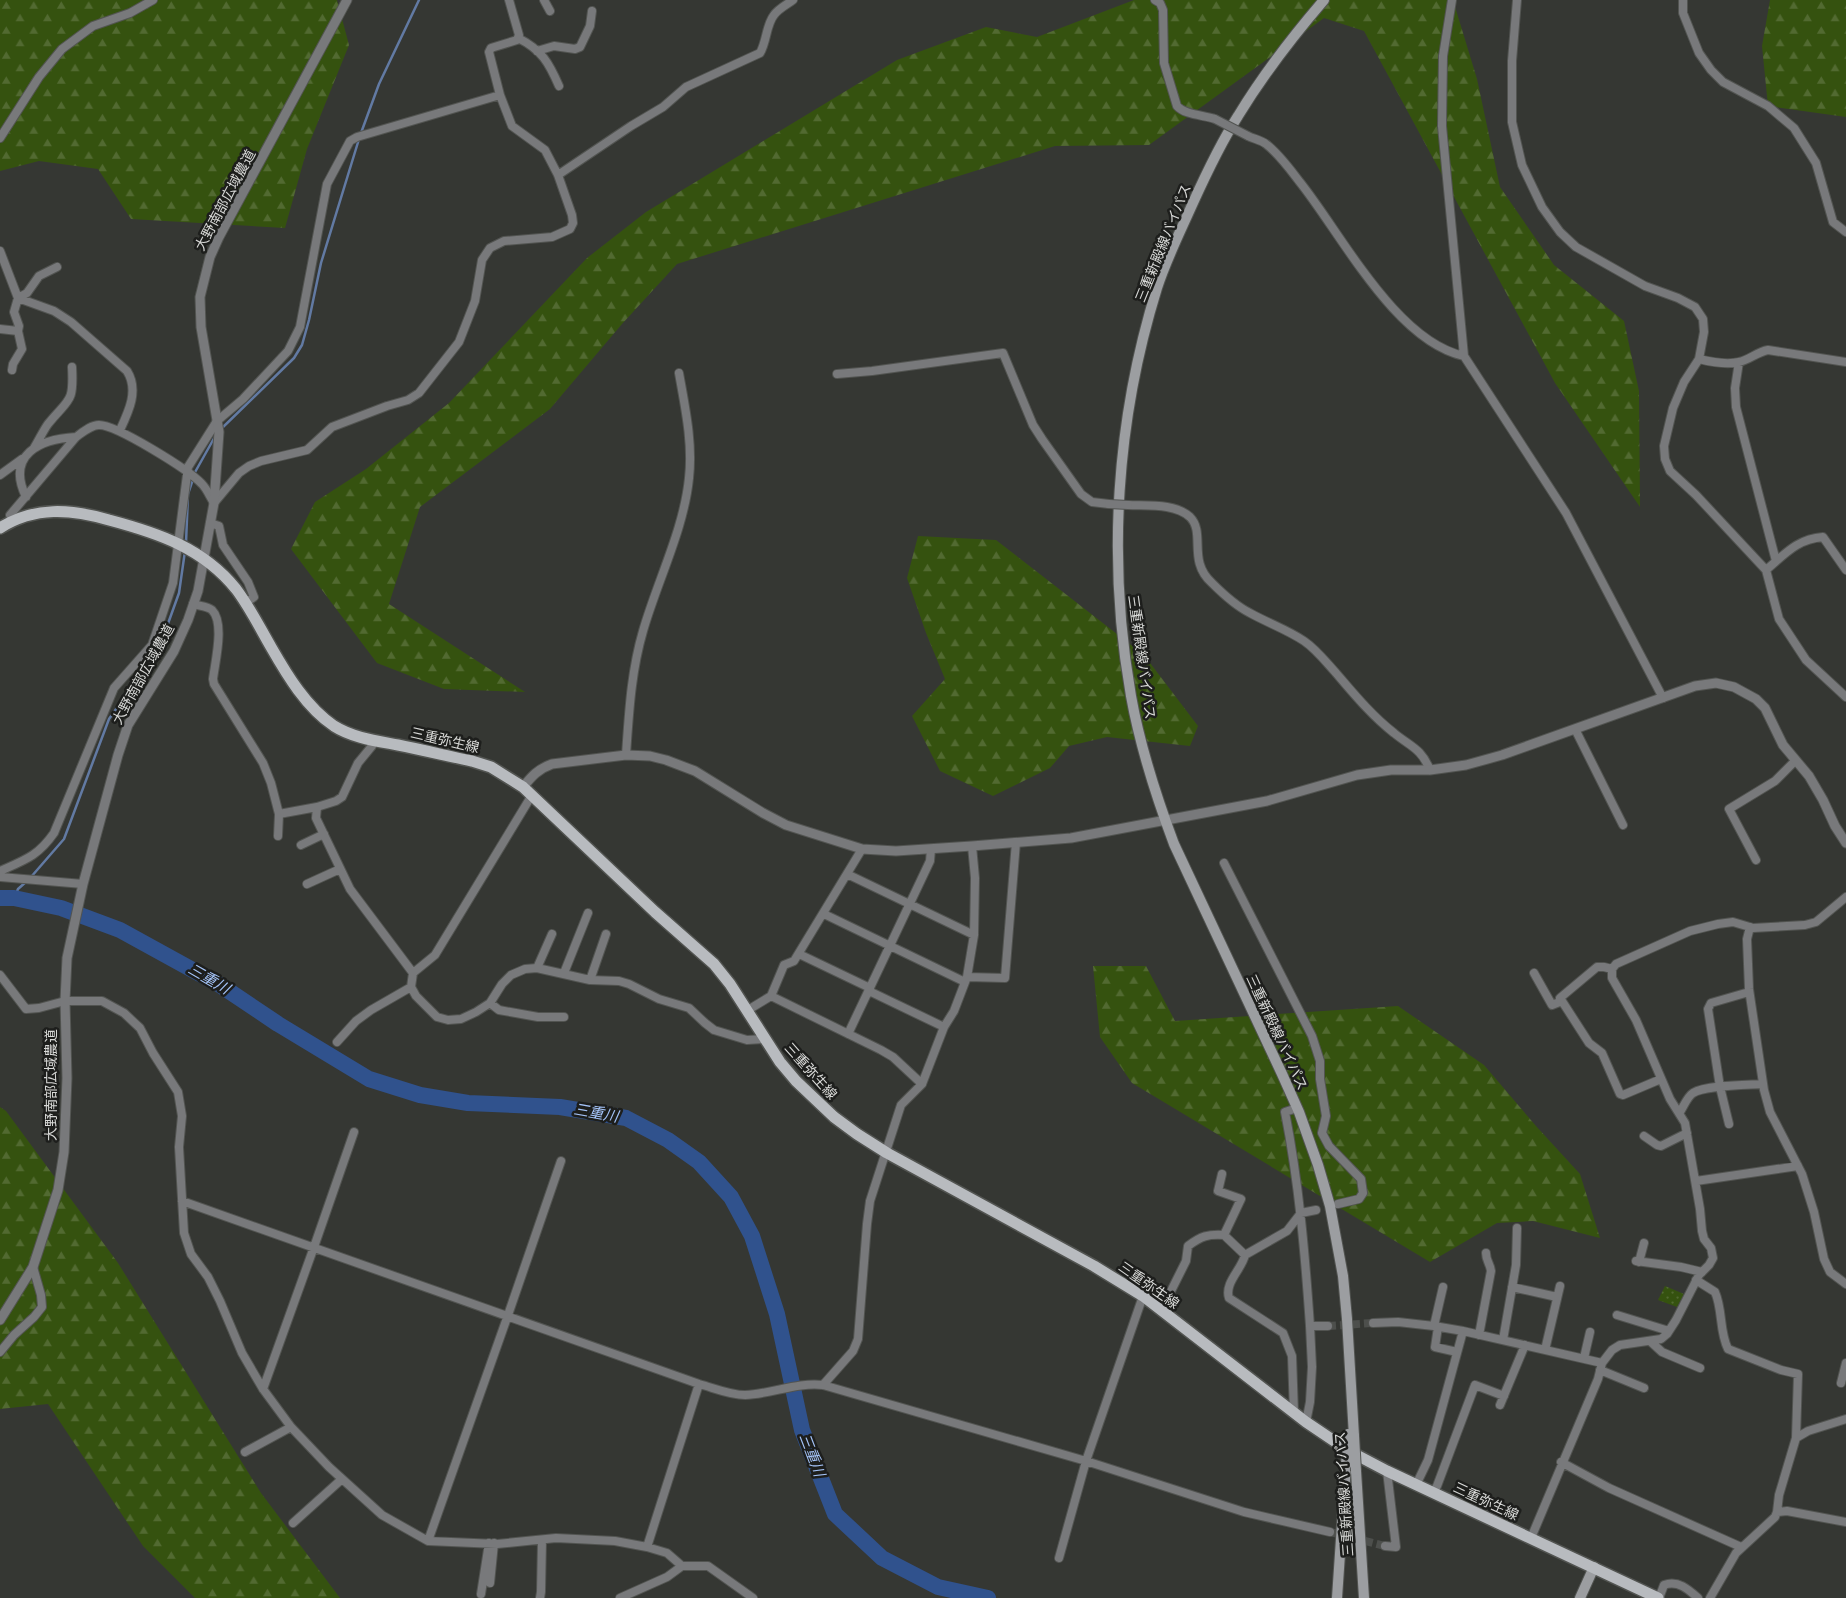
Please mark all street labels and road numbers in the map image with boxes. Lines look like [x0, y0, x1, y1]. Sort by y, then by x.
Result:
street label: 大野南部広域農道 [192, 147, 258, 253]
street label: 三重新殿線バイパス [1132, 182, 1194, 304]
street label: 三重新殿線バイパス [1125, 594, 1159, 720]
street label: 大野南部広域農道 [109, 621, 177, 727]
street label: 三重弥生線 [409, 724, 481, 756]
street label: 三重新殿線バイパス [1243, 972, 1311, 1092]
street label: 大野南部広域農道 [43, 1029, 59, 1141]
street label: 三重弥生線 [782, 1040, 840, 1102]
street label: 三重弥生線 [1116, 1258, 1182, 1312]
street label: 三重新殿線バイパス [1332, 1431, 1356, 1557]
street label: 三重弥生線 [1451, 1479, 1521, 1523]

